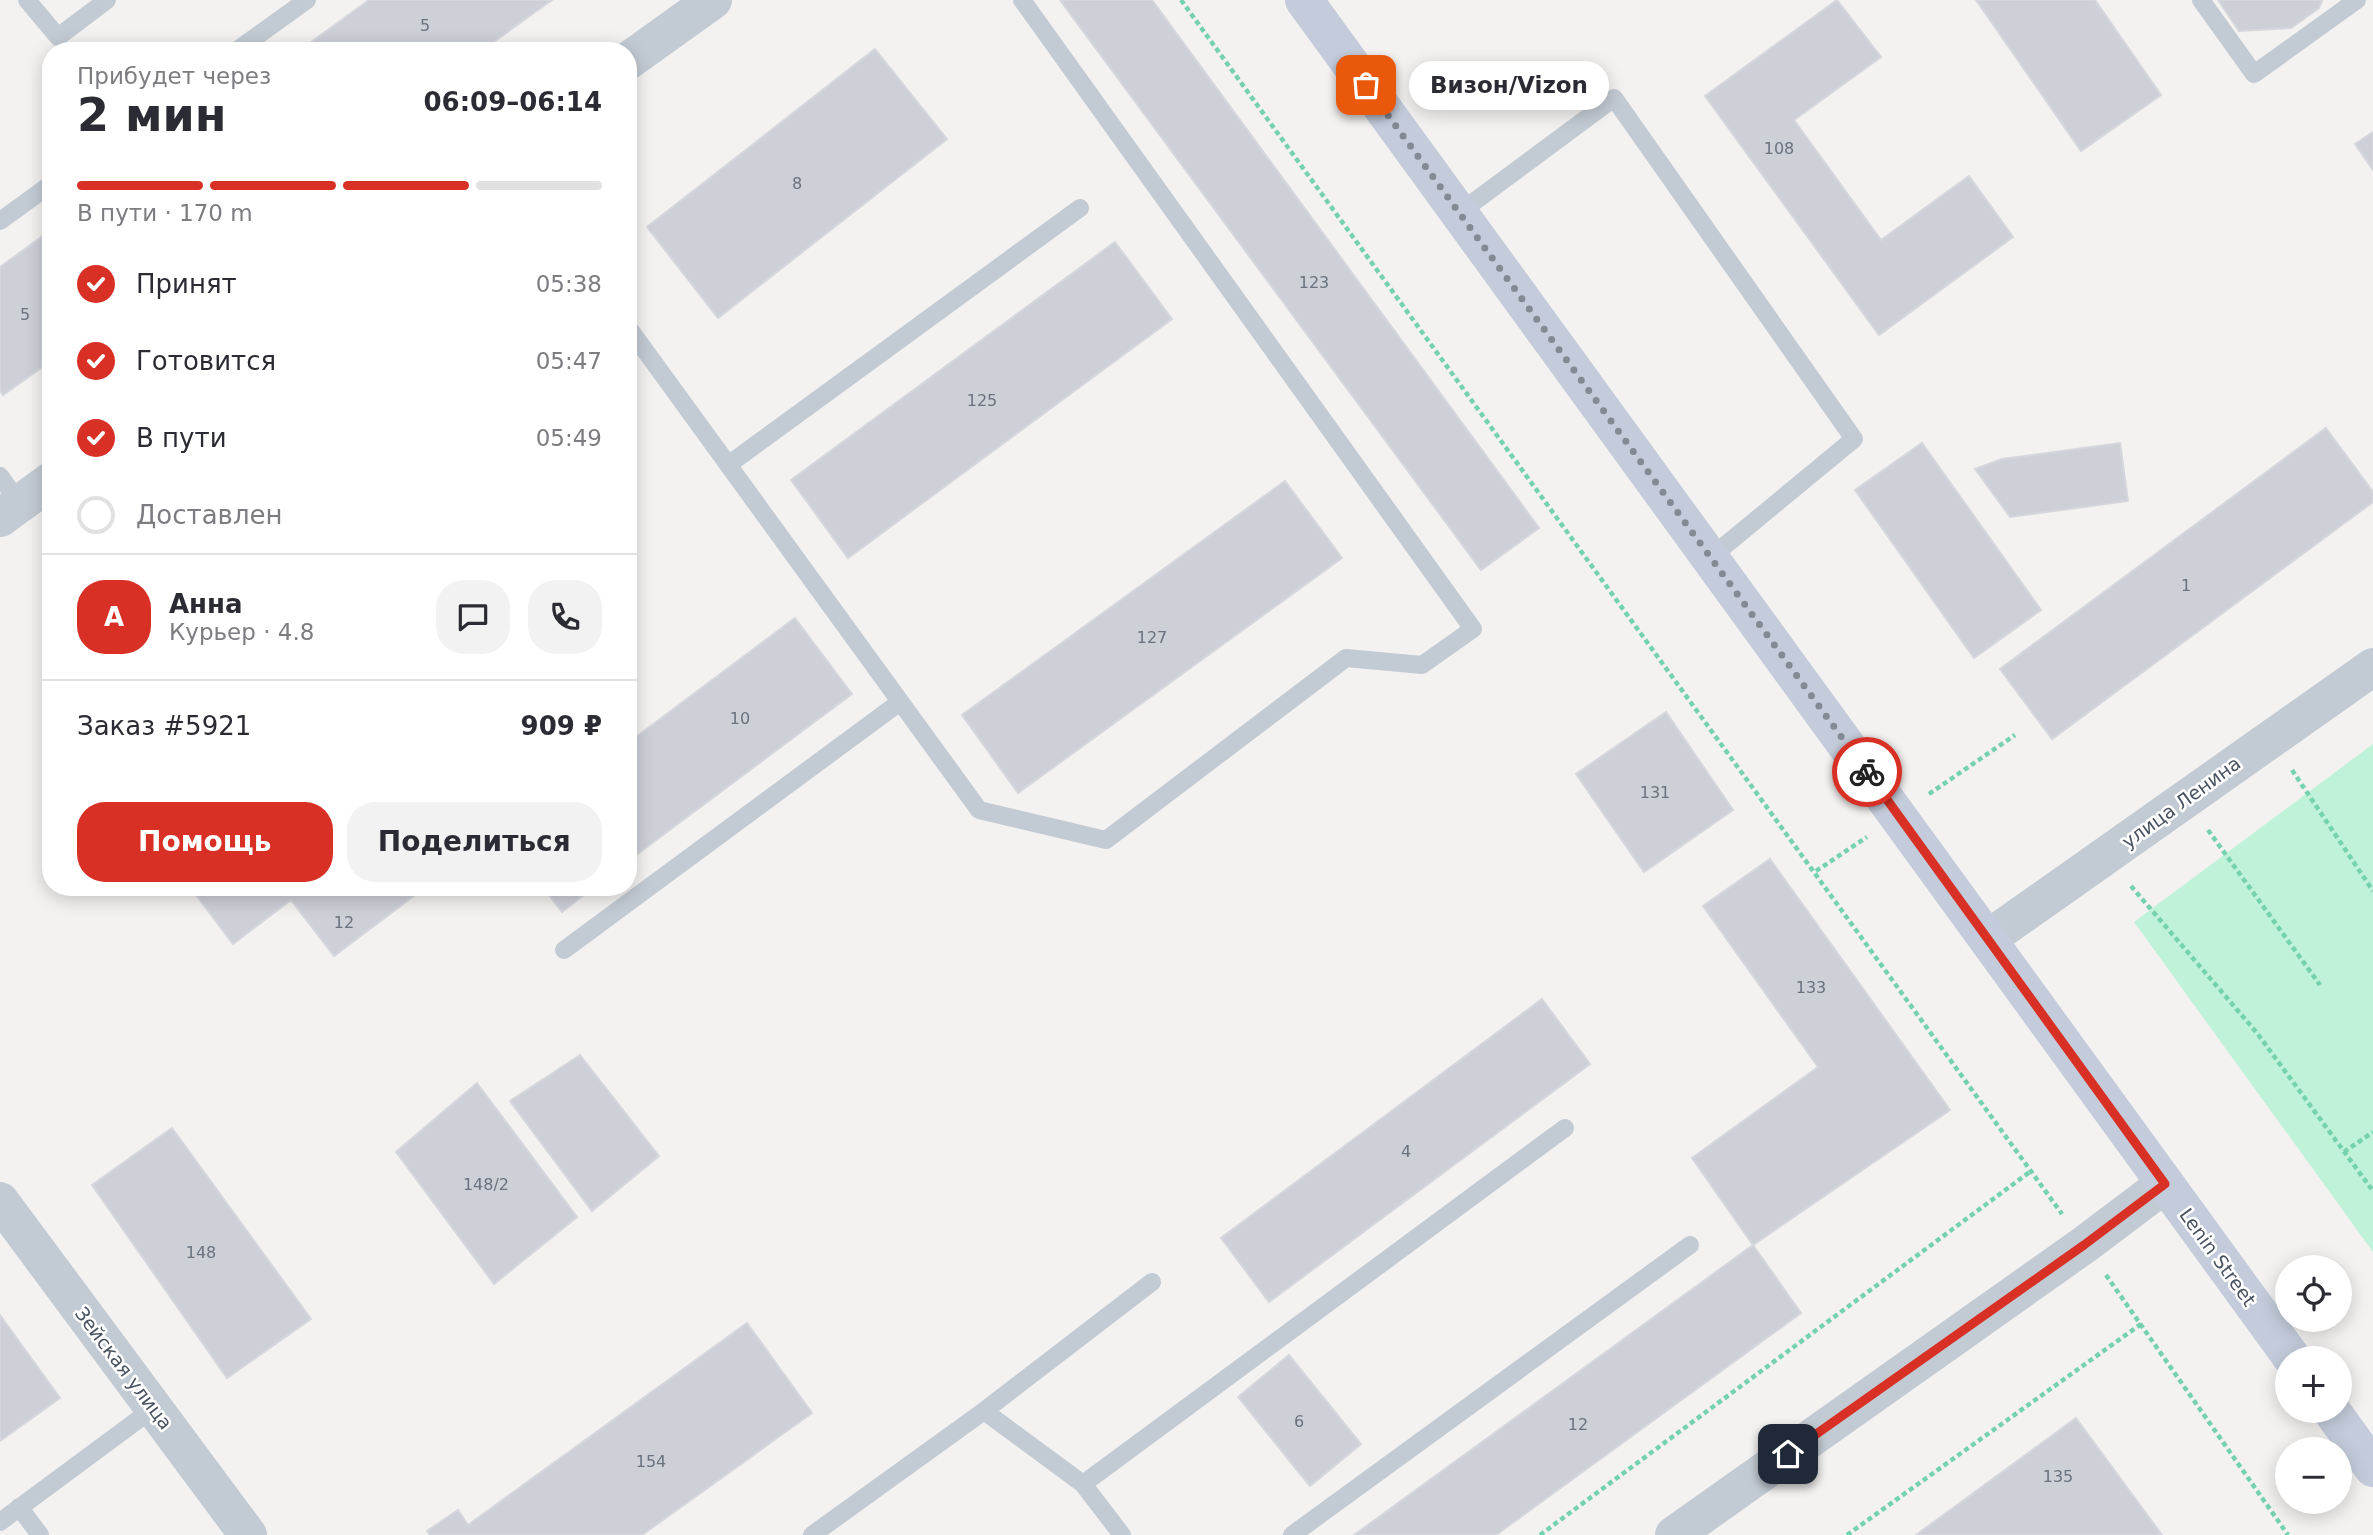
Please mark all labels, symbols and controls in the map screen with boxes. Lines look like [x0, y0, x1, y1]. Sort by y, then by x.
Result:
house number: 5 [420, 16, 430, 35]
pin [1336, 55, 1396, 115]
callout: Визон/Vizon [1408, 60, 1608, 110]
text: Прибудет через [77, 63, 271, 89]
icon: bag [1347, 66, 1385, 104]
text: Визон/Vizon [1430, 72, 1588, 98]
text: 06:09–06:14 [423, 87, 602, 117]
text: 2 мин [77, 88, 227, 142]
house number: 108 [1764, 139, 1794, 158]
house number: 8 [792, 174, 802, 193]
text: В пути · 170 m [77, 200, 253, 226]
icon: check [77, 265, 115, 303]
text: Принят [136, 269, 237, 299]
text: 05:38 [536, 271, 602, 297]
house number: 123 [1299, 273, 1329, 292]
house number: 5 [20, 305, 30, 324]
icon: check [77, 342, 115, 380]
text: Готовится [136, 346, 276, 376]
text: 05:47 [536, 348, 602, 374]
house number: 125 [967, 391, 997, 410]
icon: check [77, 419, 115, 457]
text: В пути [136, 423, 227, 453]
text: 05:49 [536, 425, 602, 451]
text: Доставлен [136, 500, 283, 530]
house number: 1 [2181, 576, 2191, 595]
button: chat [436, 580, 510, 654]
button: phone [528, 580, 602, 654]
text: Анна [169, 589, 243, 619]
text: А [104, 602, 124, 632]
text: Курьер · 4.8 [169, 619, 314, 645]
house number: 127 [1137, 628, 1167, 647]
house number: 10 [730, 709, 750, 728]
text: Заказ #5921 [77, 711, 251, 741]
text: 909 ₽ [521, 711, 602, 741]
courier [1832, 737, 1902, 807]
street label: улица Ленина [2117, 752, 2245, 852]
icon: bike [1848, 753, 1886, 791]
house number: 131 [1640, 783, 1670, 802]
button: Помощь [77, 802, 333, 882]
button: Поделиться [347, 802, 602, 882]
house number: 12 [334, 913, 354, 932]
house number: 133 [1796, 978, 1826, 997]
house number: 4 [1401, 1142, 1411, 1161]
house number: 148/2 [463, 1175, 509, 1194]
street label: Lenin Street [2175, 1204, 2261, 1310]
house number: 148 [186, 1243, 216, 1262]
map controls [2275, 1255, 2352, 1514]
button: locate [2275, 1255, 2352, 1332]
street label: Зейская улица [71, 1302, 177, 1434]
button: + [2275, 1346, 2352, 1423]
house number: 6 [1294, 1412, 1304, 1431]
house number: 12 [1568, 1415, 1588, 1434]
pin [1758, 1424, 1818, 1484]
icon: home [1769, 1435, 1807, 1473]
button: − [2275, 1437, 2352, 1514]
house number: 154 [636, 1452, 666, 1471]
house number: 135 [2043, 1467, 2073, 1486]

